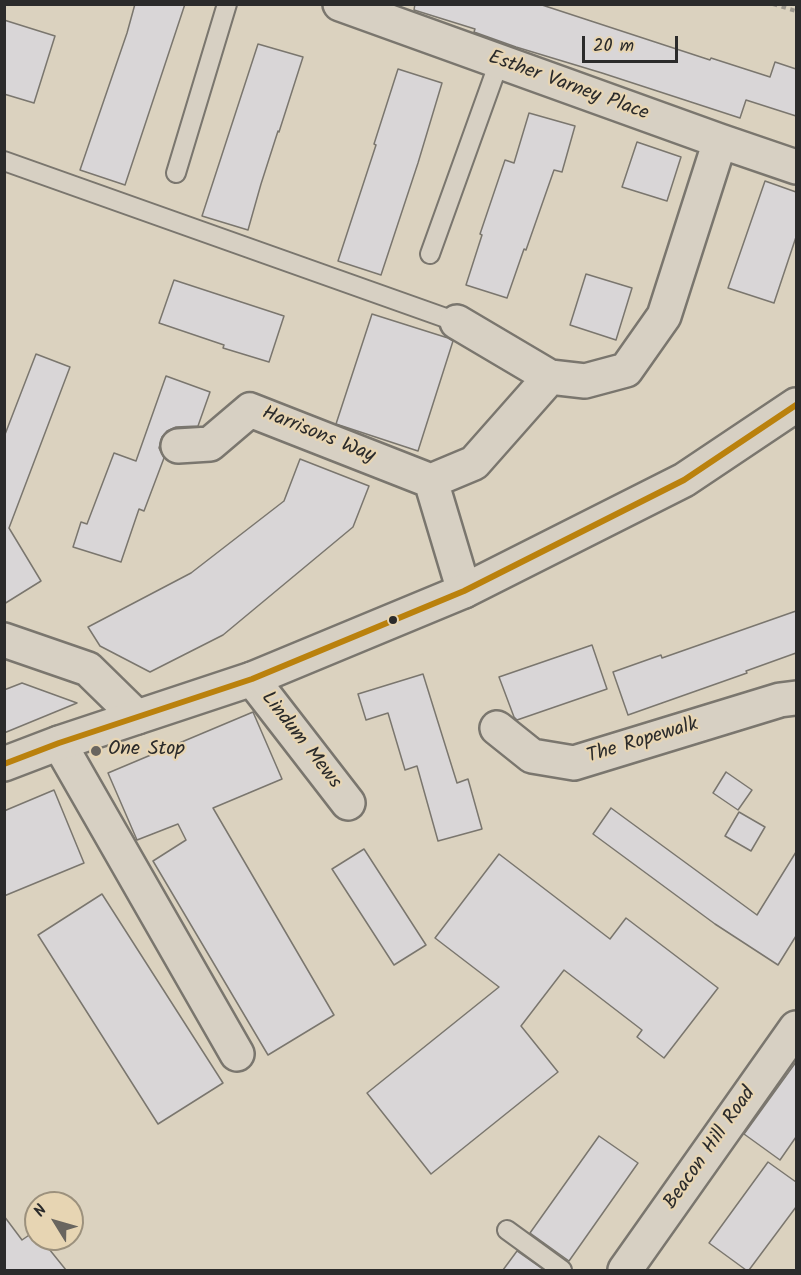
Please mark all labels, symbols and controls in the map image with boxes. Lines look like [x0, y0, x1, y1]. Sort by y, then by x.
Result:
scale bar [585, 24, 681, 62]
text: 20 m [593, 32, 634, 61]
street label: Esther Varney Place [484, 47, 652, 127]
street label: Harrisons Way [258, 402, 378, 470]
unlabelled marker [387, 614, 399, 626]
street label: Lindum Mews [255, 688, 345, 794]
street label: The Ropewalk [585, 714, 701, 770]
place label: One Stop [108, 739, 185, 763]
marker: One Stop [89, 744, 103, 758]
street label: Beacon Hill Road [660, 1083, 762, 1215]
north arrow [24, 1191, 84, 1251]
text: N [28, 1200, 54, 1223]

